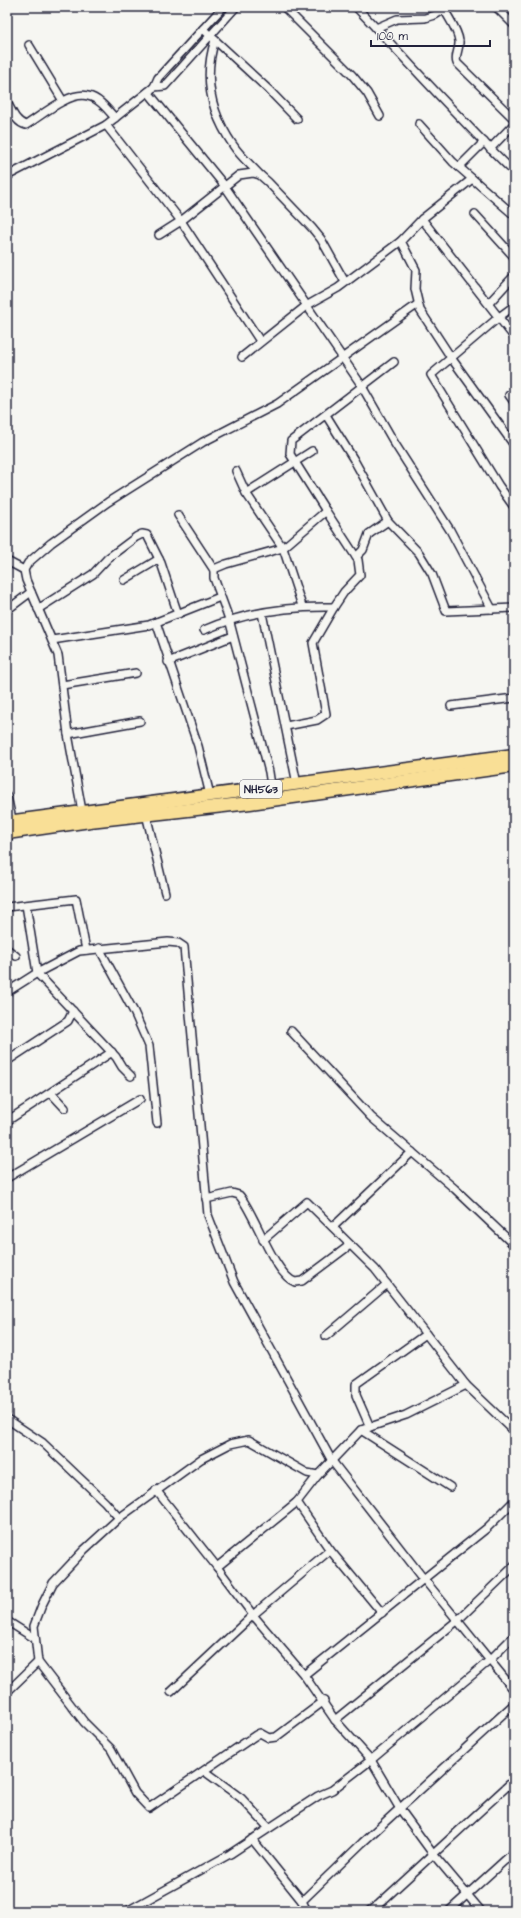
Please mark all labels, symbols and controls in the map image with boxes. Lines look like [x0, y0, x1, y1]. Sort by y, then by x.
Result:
scale bar [371, 22, 490, 48]
text: 100 m [377, 28, 408, 45]
road number: NH563 [240, 780, 282, 798]

